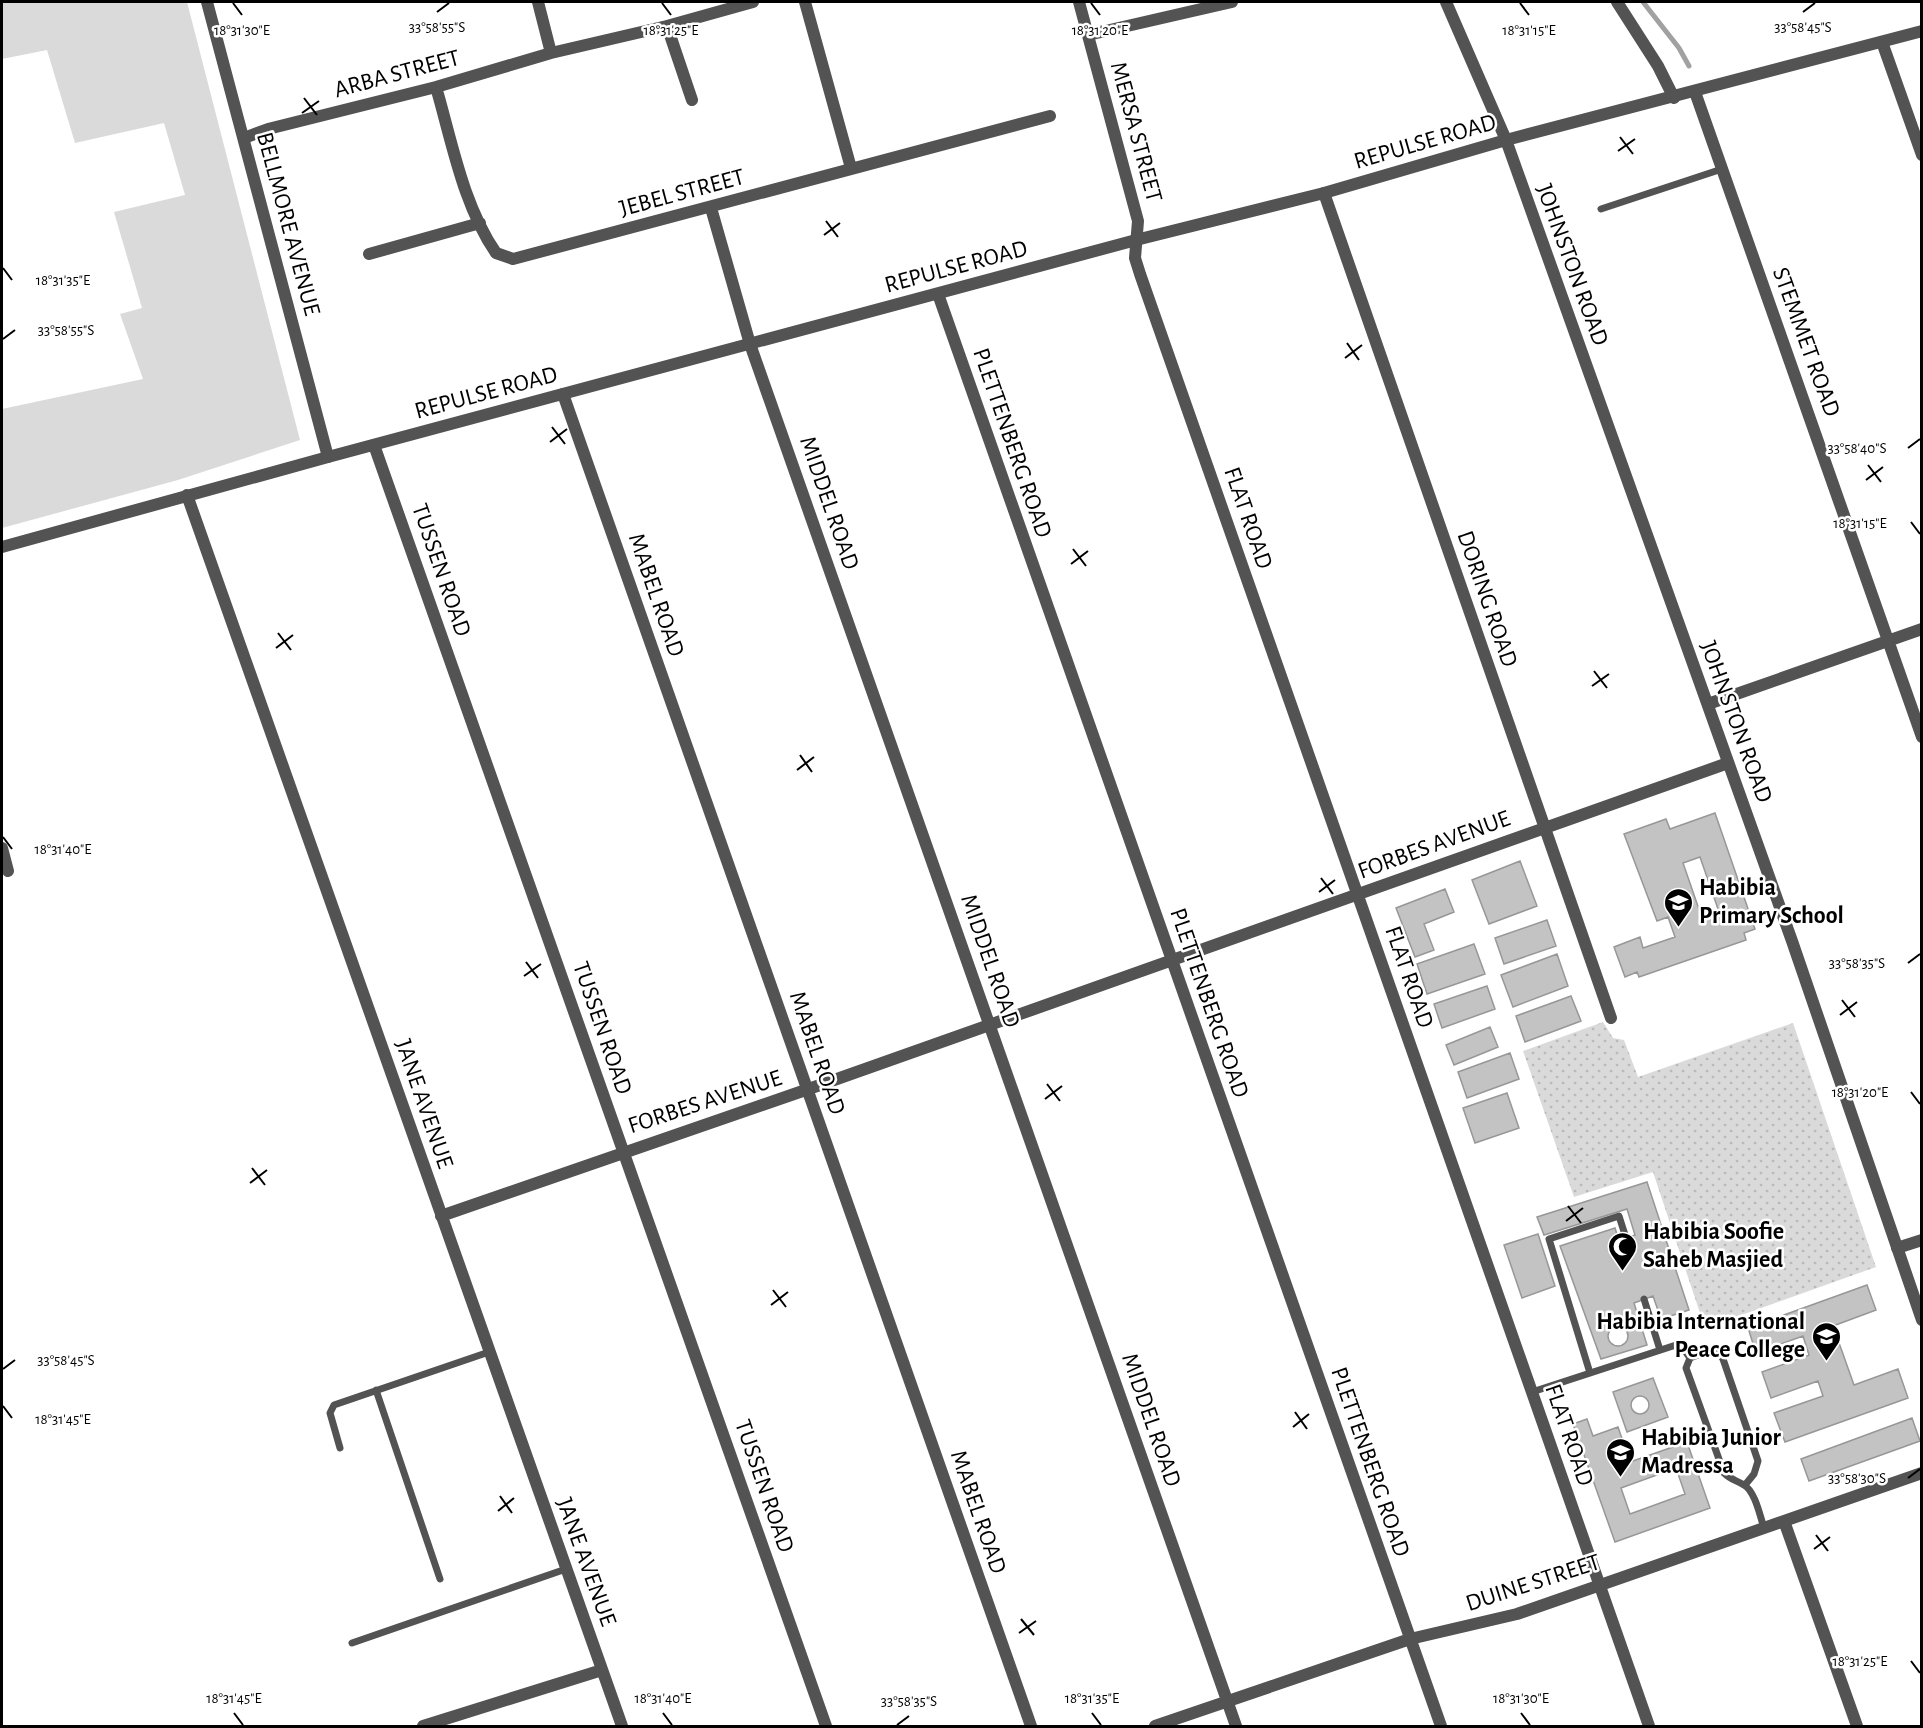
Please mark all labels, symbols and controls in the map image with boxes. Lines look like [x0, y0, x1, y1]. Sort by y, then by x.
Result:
text: 33°58'55"S [409, 20, 465, 35]
text: 33°58'45"S [1774, 20, 1832, 35]
text: 18°31'30"E [214, 23, 270, 38]
text: 18°31'25"E [643, 23, 699, 38]
text: 18°31'20"E [1072, 23, 1128, 38]
text: 18°31'15"E [1502, 23, 1556, 38]
street label: ARBA STREET [332, 46, 463, 102]
street label: MERSA STREET [1106, 59, 1166, 205]
street label: REPULSE ROAD [1351, 110, 1499, 174]
street label: BELLMORE AVENUE [252, 130, 324, 319]
street label: JEBEL STREET [617, 165, 747, 221]
street label: JOHNSTON ROAD [1532, 181, 1612, 349]
street label: REPULSE ROAD [882, 236, 1030, 298]
street label: STEMMET ROAD [1768, 264, 1844, 420]
text: 18°31'35"E [36, 273, 90, 288]
text: 33°58'55"S [38, 323, 94, 338]
street label: PLETTENBERG ROAD [968, 345, 1056, 541]
street label: REPULSE ROAD [412, 362, 560, 424]
street label: MIDDEL ROAD [795, 433, 863, 573]
text: 33°58'40"S [1827, 441, 1887, 456]
street label: FLAT ROAD [1219, 464, 1277, 572]
street label: TUSSEN ROAD [407, 501, 475, 639]
text: 18°31'15"E [1833, 516, 1887, 531]
street label: DORING ROAD [1453, 528, 1521, 670]
street label: MABEL ROAD [624, 530, 688, 660]
street label: JOHNSTON ROAD [1696, 638, 1776, 806]
street label: FORBES AVENUE [1355, 806, 1514, 884]
text: 18°31'40"E [34, 842, 92, 857]
place label: Habibia Primary School [1699, 876, 1844, 928]
school or university icon: Habibia Primary School [1662, 886, 1694, 928]
street label: MIDDEL ROAD [956, 891, 1024, 1031]
street label: PLETTENBERG ROAD [1165, 905, 1253, 1101]
street label: FLAT ROAD [1380, 923, 1438, 1031]
text: 33°58'35"S [1829, 956, 1885, 971]
street label: TUSSEN ROAD [568, 959, 636, 1097]
street label: MABEL ROAD [785, 988, 849, 1118]
street label: JANE AVENUE [391, 1036, 457, 1172]
street label: FORBES AVENUE [625, 1066, 785, 1138]
text: 18°31'20"E [1832, 1085, 1888, 1100]
place label: Habibia Soofie Saheb Masjied [1643, 1220, 1784, 1272]
mosque icon: Habibia Soofie Saheb Masjied [1606, 1230, 1638, 1272]
place label: Habibia International Peace College [1596, 1310, 1805, 1362]
school or university icon: Habibia International Peace College [1810, 1320, 1842, 1362]
street label: MIDDEL ROAD [1117, 1350, 1185, 1490]
text: 33°58'45"S [37, 1353, 95, 1368]
street label: PLETTENBERG ROAD [1326, 1364, 1414, 1560]
street label: FLAT ROAD [1540, 1381, 1598, 1489]
text: 18°31'45"E [35, 1412, 91, 1427]
street label: TUSSEN ROAD [730, 1417, 798, 1555]
place label: Habibia Junior Madressa [1641, 1426, 1782, 1478]
school or university icon: Habibia Junior Madressa [1604, 1436, 1636, 1478]
street label: MABEL ROAD [946, 1447, 1010, 1577]
text: 33°58'30"S [1828, 1471, 1886, 1486]
street label: JANE AVENUE [552, 1495, 620, 1630]
street label: DUINE STREET [1463, 1550, 1603, 1616]
text: 18°31'25"E [1832, 1654, 1888, 1669]
text: 18°31'45"E [206, 1691, 262, 1706]
text: 18°31'40"E [634, 1691, 692, 1706]
text: 18°31'35"E [1065, 1691, 1119, 1706]
text: 18°31'30"E [1493, 1691, 1549, 1706]
text: 33°58'35"S [881, 1694, 937, 1709]

